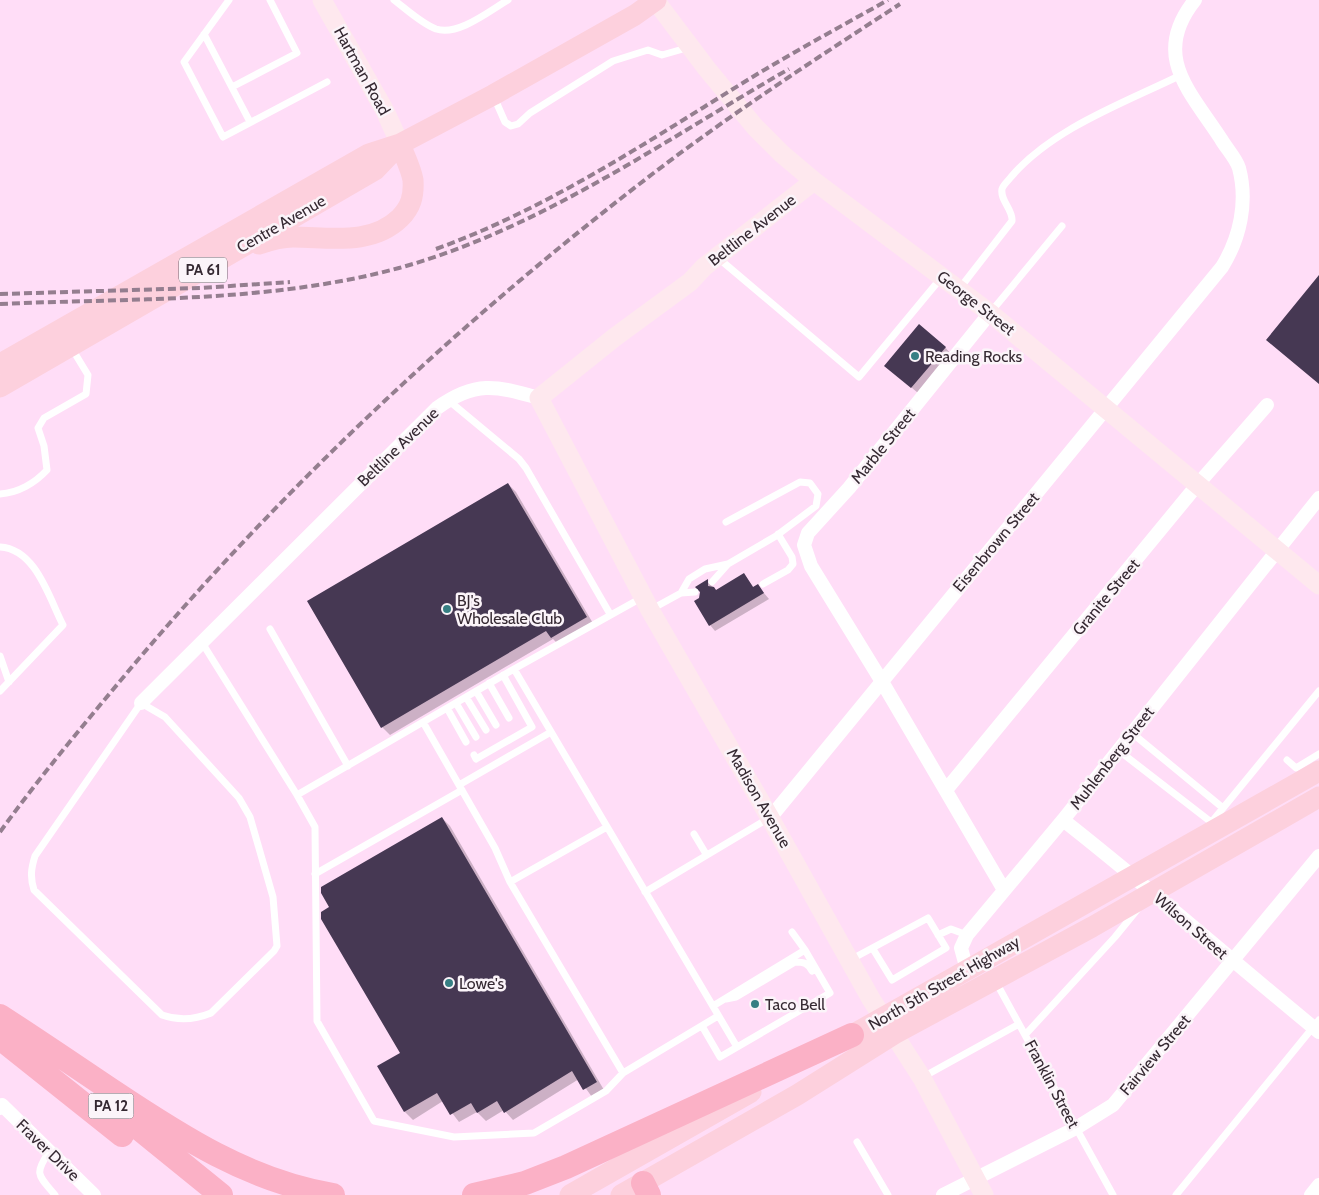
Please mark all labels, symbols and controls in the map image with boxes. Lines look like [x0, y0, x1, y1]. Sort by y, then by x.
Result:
street label: Hartman Road [330, 23, 394, 119]
street label: Beltline Avenue [705, 190, 799, 270]
street label: Centre Avenue [233, 191, 329, 257]
road number: PA 61 [179, 258, 227, 282]
street label: George Street [933, 267, 1019, 340]
place label: Reading Rocks [925, 347, 1023, 366]
marker: Reading Rocks [909, 350, 921, 362]
street label: Beltline Avenue [353, 404, 443, 490]
street label: Marble Street [847, 404, 919, 487]
street label: Eisenbrown Street [949, 488, 1044, 596]
street label: Granite Street [1069, 554, 1144, 639]
place label: BJ's Wholesale Club [457, 591, 562, 628]
marker: BJ's Wholesale Club [441, 603, 453, 615]
street label: Muhlenberg Street [1066, 702, 1158, 813]
street label: Madison Avenue [723, 745, 795, 851]
street label: Wilson Street [1150, 889, 1232, 964]
street label: North 5th Street Highway [865, 932, 1023, 1034]
place label: Lowe's [459, 974, 505, 993]
marker: Lowe's [443, 977, 455, 989]
place label: Taco Bell [765, 995, 825, 1014]
marker: Taco Bell [749, 998, 761, 1010]
street label: Fairview Street [1116, 1010, 1195, 1099]
street label: Franklin Street [1021, 1037, 1083, 1132]
road number: PA 12 [88, 1094, 134, 1118]
street label: Fraver Drive [12, 1115, 84, 1185]

